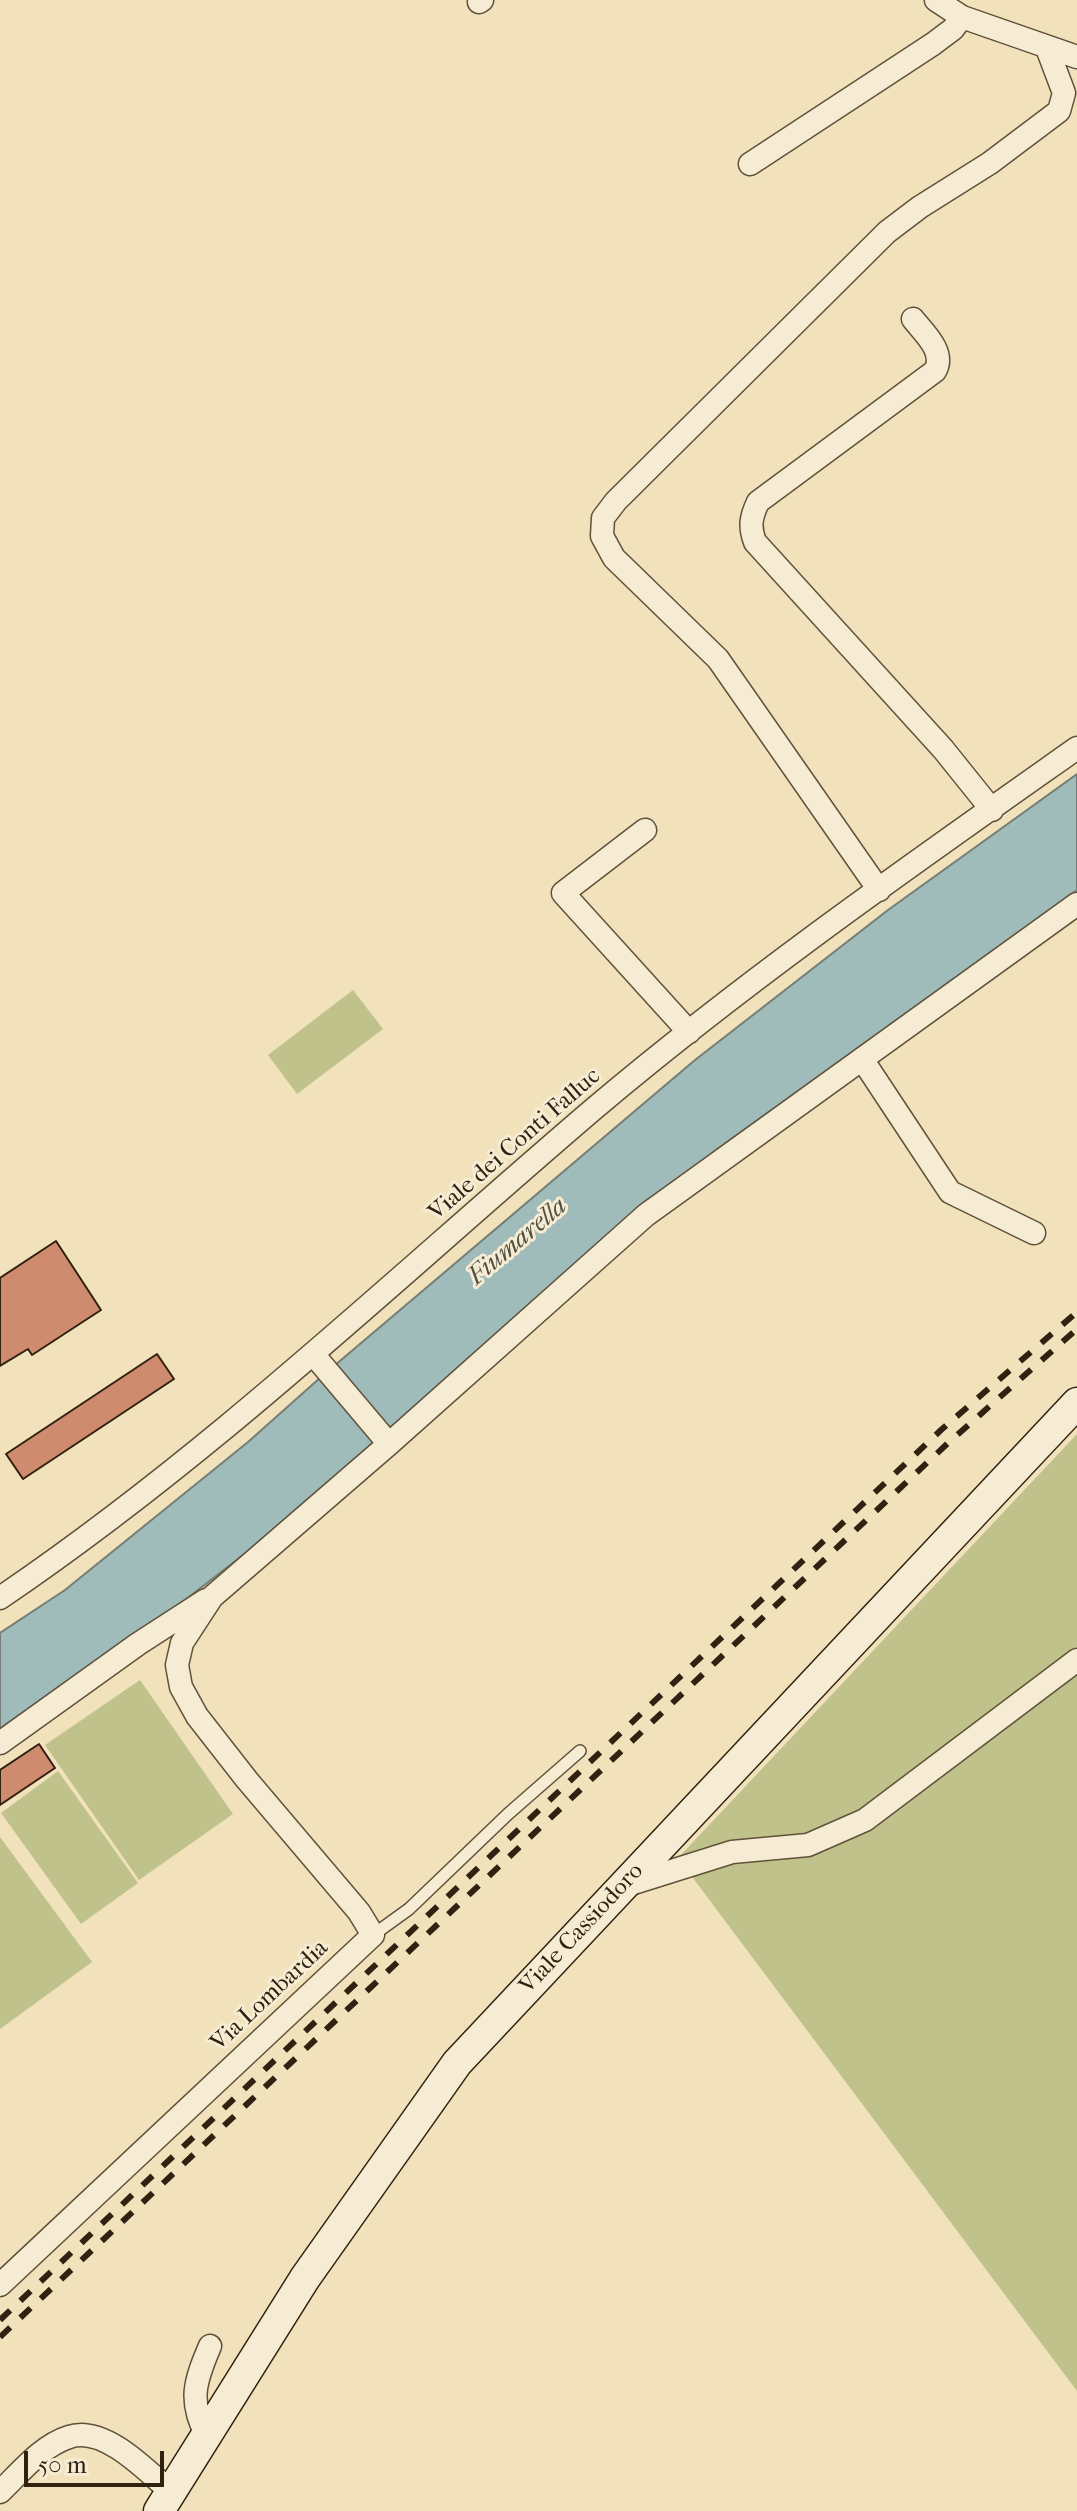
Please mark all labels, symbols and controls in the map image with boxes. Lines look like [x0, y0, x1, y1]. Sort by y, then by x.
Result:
street label: Viale dei Conti Falluc [423, 1063, 607, 1227]
water label: Fiumarella [462, 1192, 574, 1292]
street label: Viale Cassiodoro [514, 1858, 650, 2000]
street label: Via Lombardia [205, 1934, 335, 2058]
scale bar [28, 2435, 168, 2485]
text: 50 m [38, 2451, 87, 2479]

